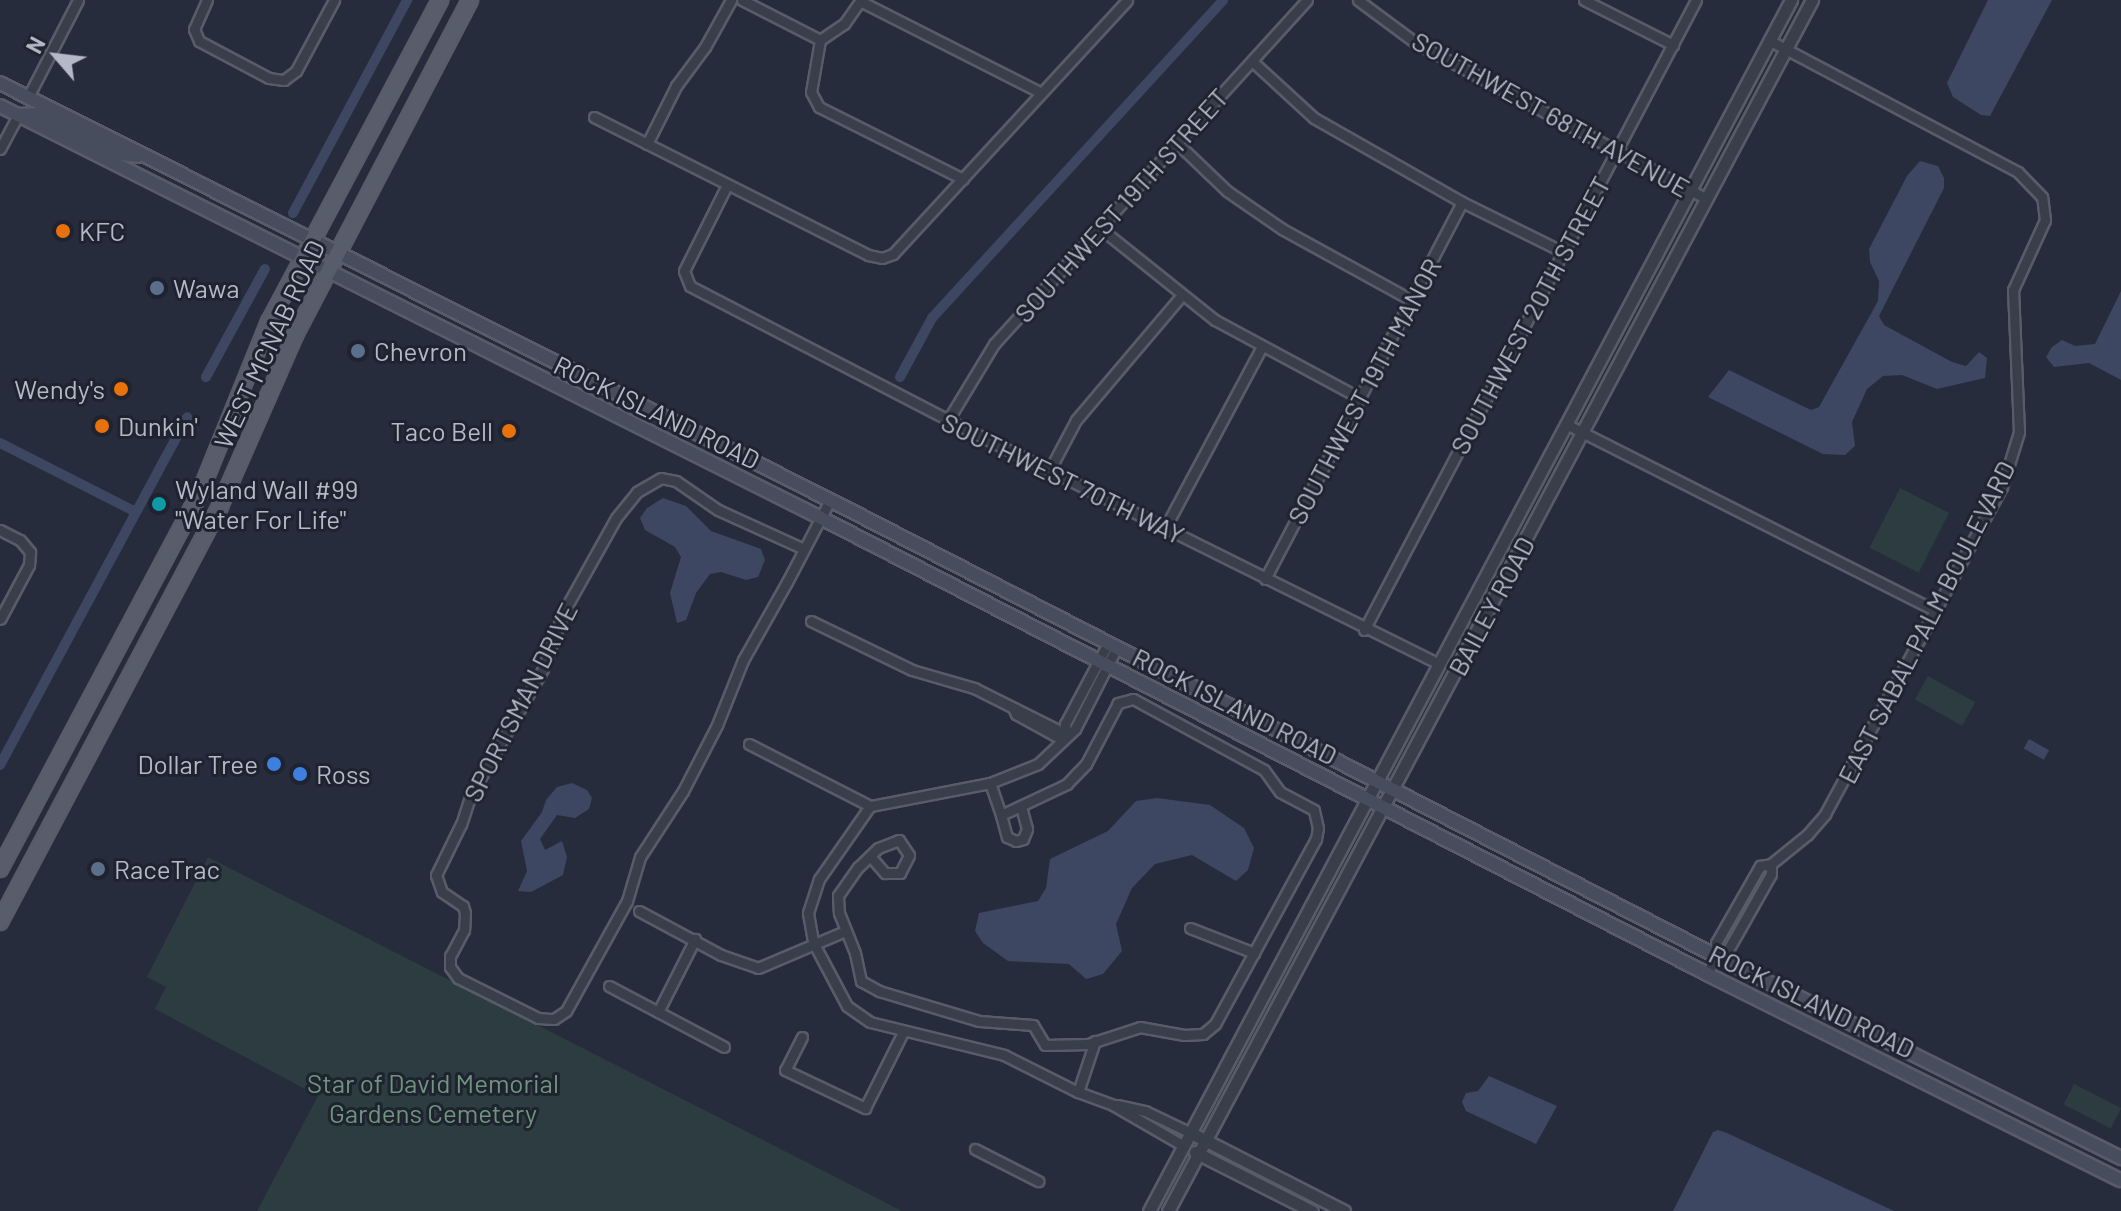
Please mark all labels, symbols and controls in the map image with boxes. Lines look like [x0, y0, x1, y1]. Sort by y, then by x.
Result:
north arrow [16, 16, 96, 96]
street label: SOUTHWEST 68TH AVENUE [1407, 25, 1695, 203]
text: N [20, 32, 50, 57]
street label: SOUTHWEST 19TH STREET [1008, 82, 1234, 328]
street label: SOUTHWEST 20TH STREET [1443, 171, 1617, 459]
place label: KFC [79, 215, 125, 247]
marker: KFC [54, 222, 72, 240]
street label: WEST MCNAB ROAD [207, 235, 331, 453]
street label: SOUTHWEST 19TH MANOR [1281, 253, 1447, 529]
place label: Wawa [173, 272, 239, 304]
marker: Wawa [148, 279, 166, 297]
place label: Chevron [374, 335, 467, 367]
marker: Chevron [349, 342, 367, 360]
street label: ROCK ISLAND ROAD [549, 349, 765, 475]
place label: Wendy's [14, 373, 105, 405]
marker: Wendy's [112, 380, 130, 398]
street label: SOUTHWEST 70TH WAY [937, 406, 1189, 550]
place label: Dunkin' [118, 410, 198, 442]
place label: Taco Bell [390, 415, 493, 447]
marker: Dunkin' [93, 417, 111, 435]
marker: Taco Bell [500, 422, 518, 440]
street label: EAST SABAL PALM BOULEVARD [1831, 456, 2021, 788]
place label: Wyland Wall #99 "Water For Life" [175, 473, 358, 534]
marker: Wyland Wall #99 "Water For Life" [150, 495, 168, 513]
street label: BAILEY ROAD [1441, 531, 1541, 681]
street label: SPORTSMAN DRIVE [456, 597, 584, 807]
street label: ROCK ISLAND ROAD [1128, 641, 1342, 771]
place label: Dollar Tree [137, 748, 258, 780]
marker: Dollar Tree [265, 755, 283, 773]
place label: Ross [316, 758, 371, 790]
marker: Ross [291, 765, 309, 783]
place label: RaceTrac [114, 853, 220, 885]
marker: RaceTrac [89, 860, 107, 878]
street label: ROCK ISLAND ROAD [1704, 938, 1920, 1064]
park label: Star of David Memorial Gardens Cemetery [307, 1067, 559, 1128]

